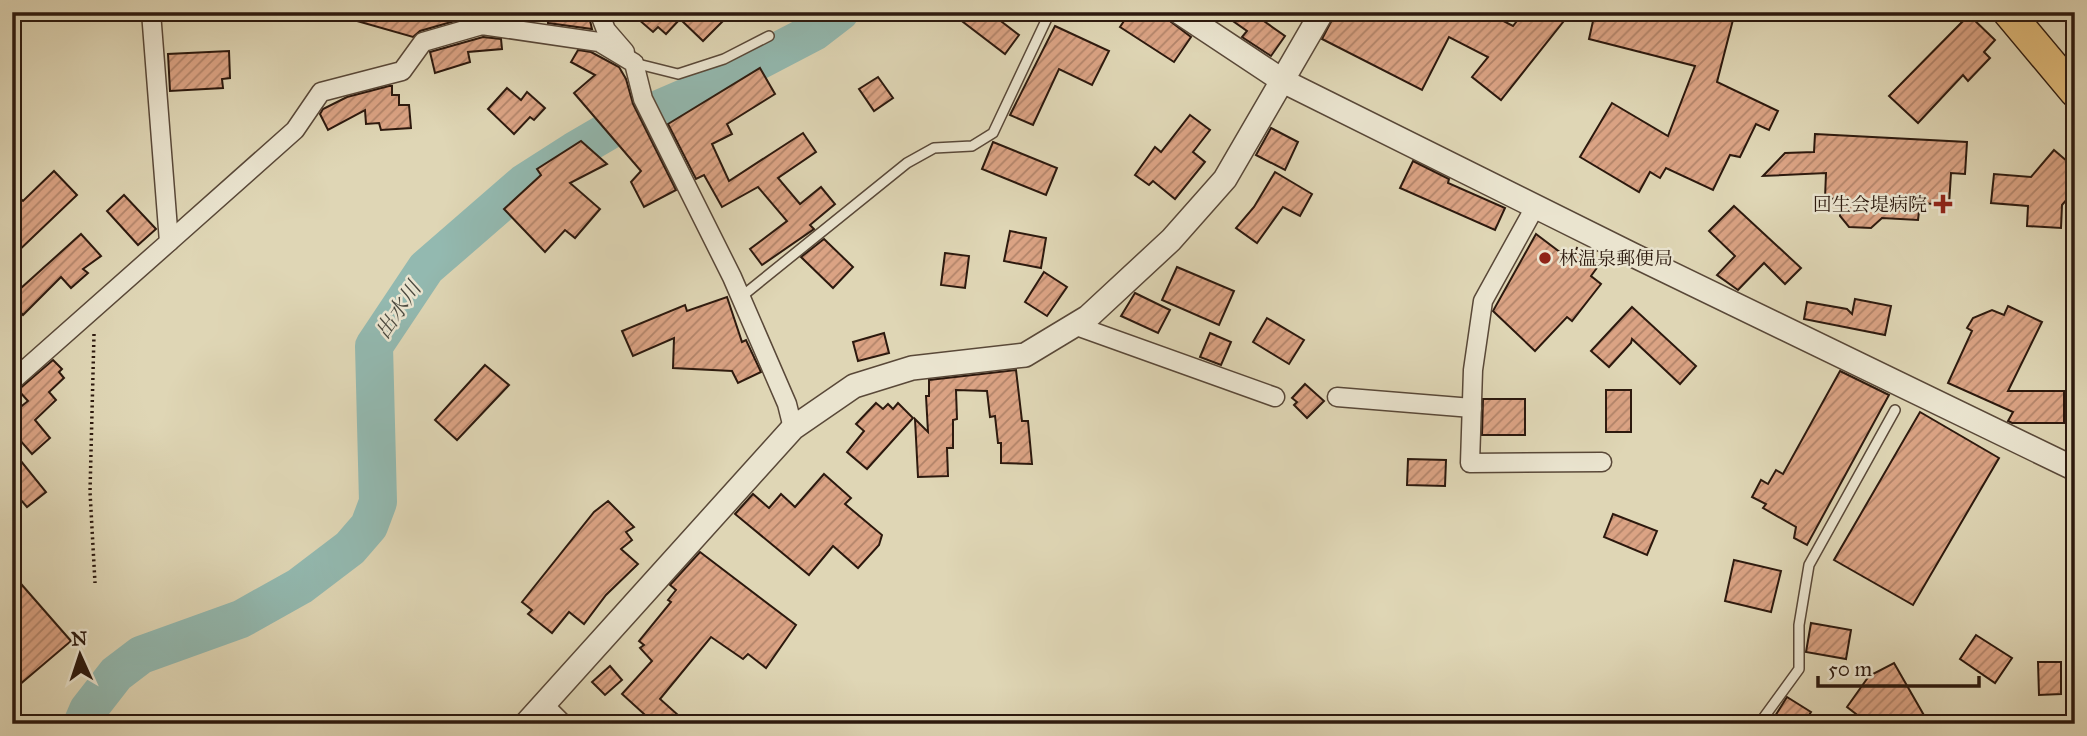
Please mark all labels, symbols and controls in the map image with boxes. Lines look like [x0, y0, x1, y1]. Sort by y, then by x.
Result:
place label: 回生会堤病院 [1813, 193, 1927, 216]
marker: 回生会堤病院 [1933, 194, 1953, 214]
place label: 林温泉郵便局 [1559, 247, 1673, 270]
marker: 林温泉郵便局 [1537, 250, 1553, 266]
water label: 出水川 [370, 275, 428, 343]
north arrow [46, 620, 116, 690]
text: N [70, 627, 88, 650]
scale bar [1818, 645, 1979, 689]
text: 50 m [1828, 656, 1873, 682]

